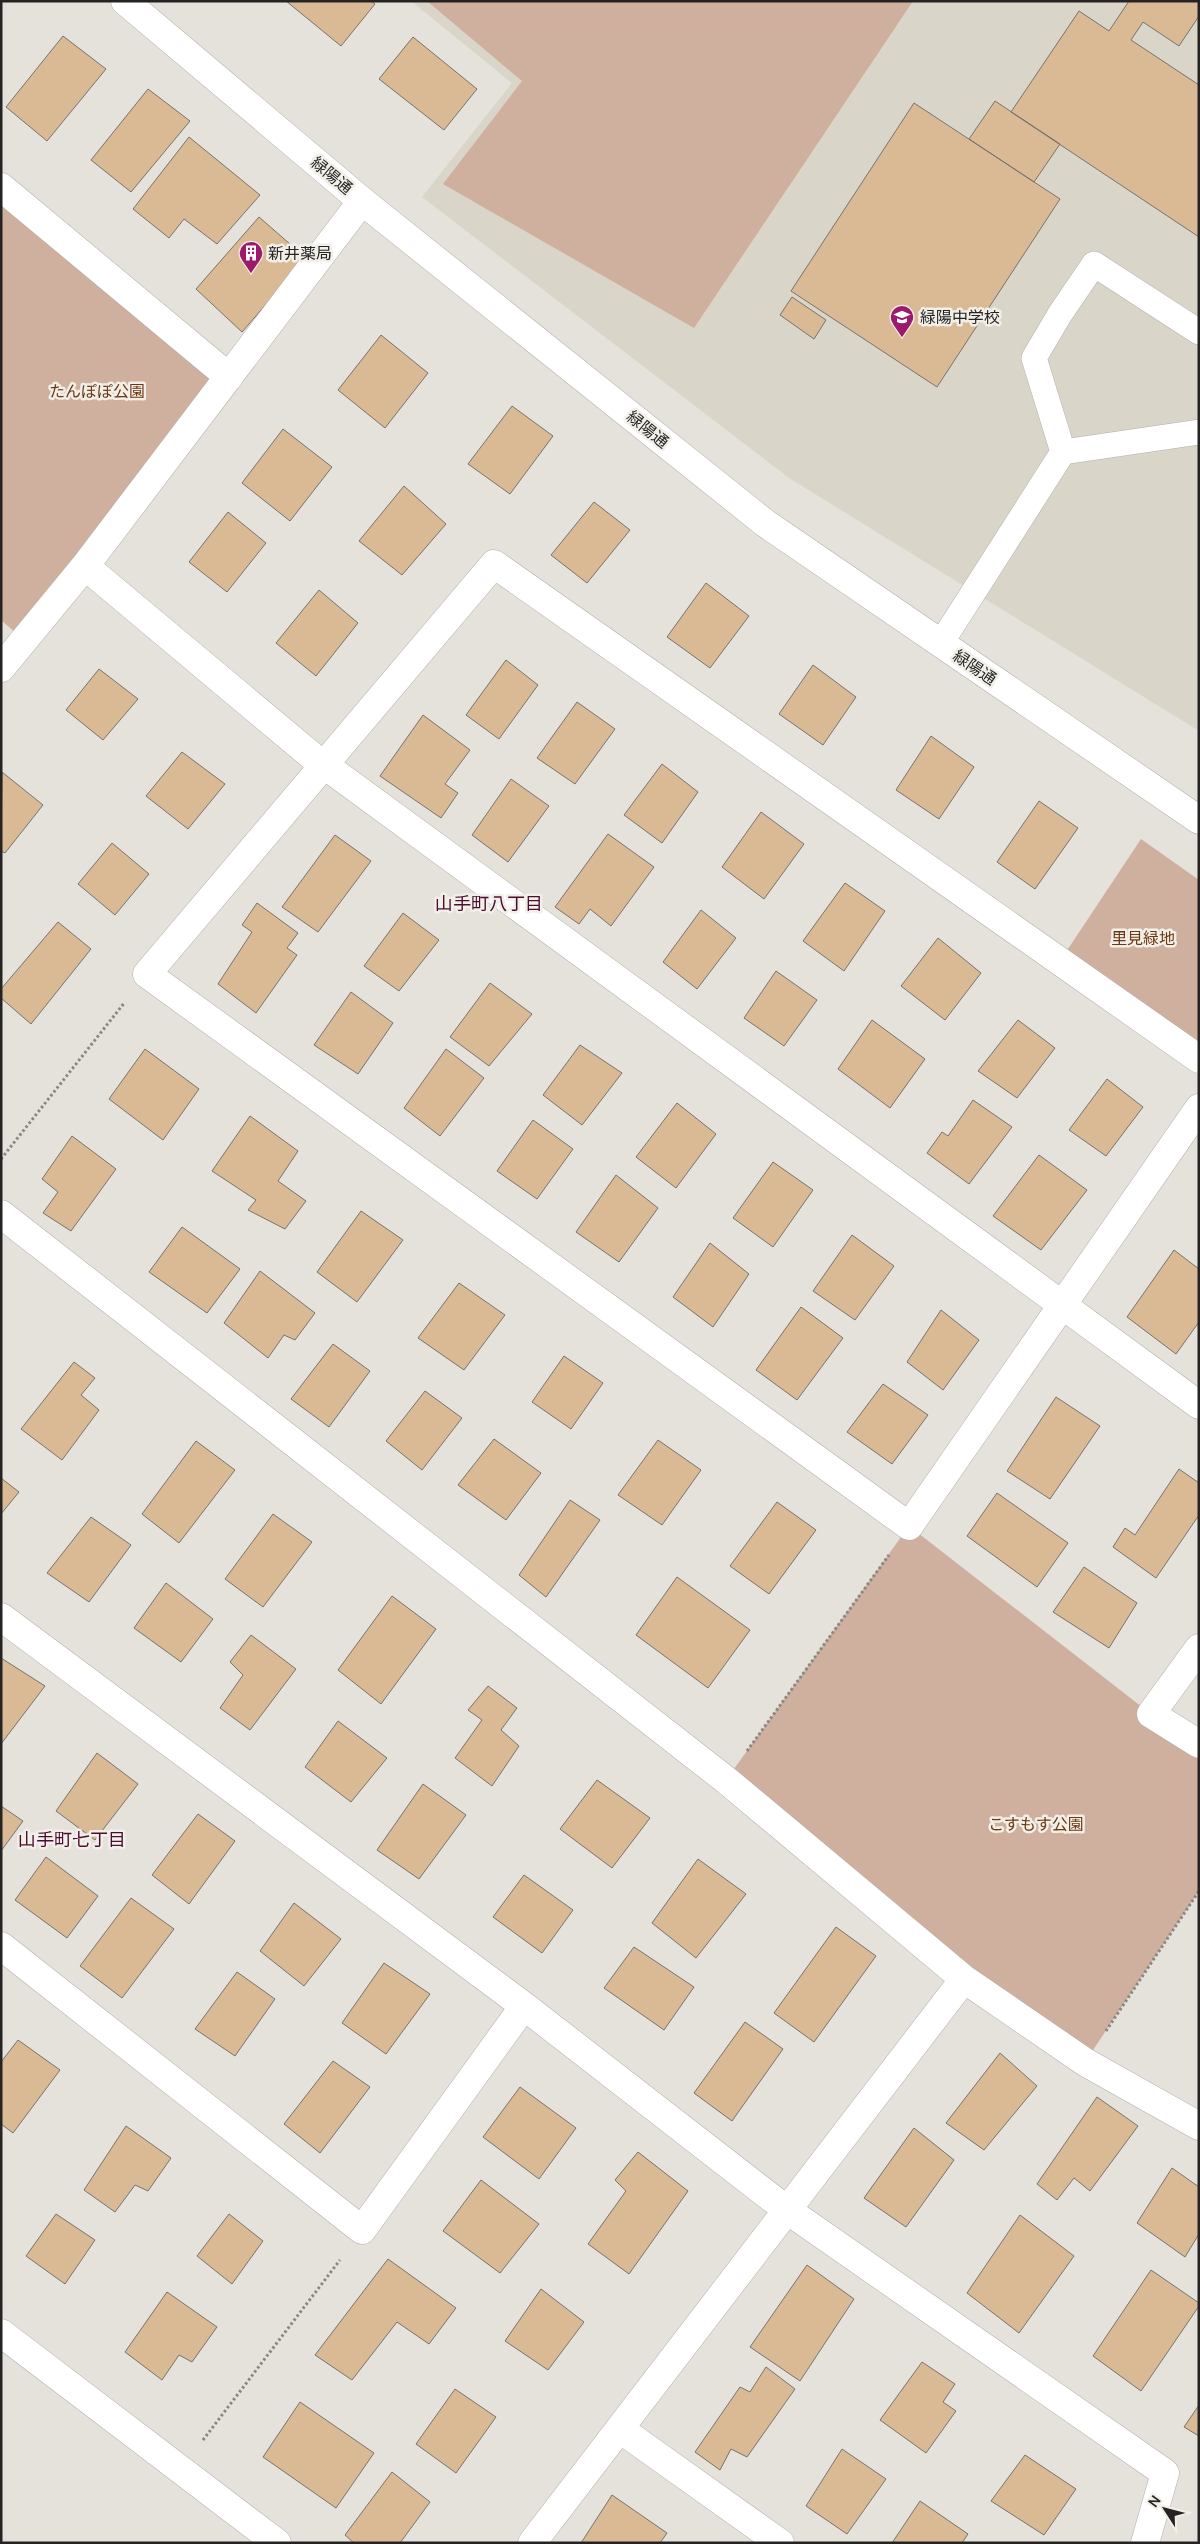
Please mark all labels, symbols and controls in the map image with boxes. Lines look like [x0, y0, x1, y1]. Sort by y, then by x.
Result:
street label: 緑陽通 [307, 151, 357, 199]
building icon: 新井薬局 [238, 240, 264, 274]
place label: 新井薬局 [268, 242, 332, 264]
school or university icon: 緑陽中学校 [889, 304, 915, 338]
place label: 緑陽中学校 [920, 306, 1000, 328]
park label: たんぽぽ公園 [49, 380, 145, 402]
street label: 緑陽通 [622, 405, 674, 453]
street label: 緑陽通 [949, 644, 1001, 690]
district label: 山手町八丁目 [435, 891, 543, 915]
park label: 里見緑地 [1111, 927, 1175, 949]
park label: こすもす公園 [988, 1813, 1084, 1835]
district label: 山手町七丁目 [18, 1827, 126, 1851]
north arrow [1140, 2484, 1190, 2534]
text: N [1143, 2491, 1165, 2511]

